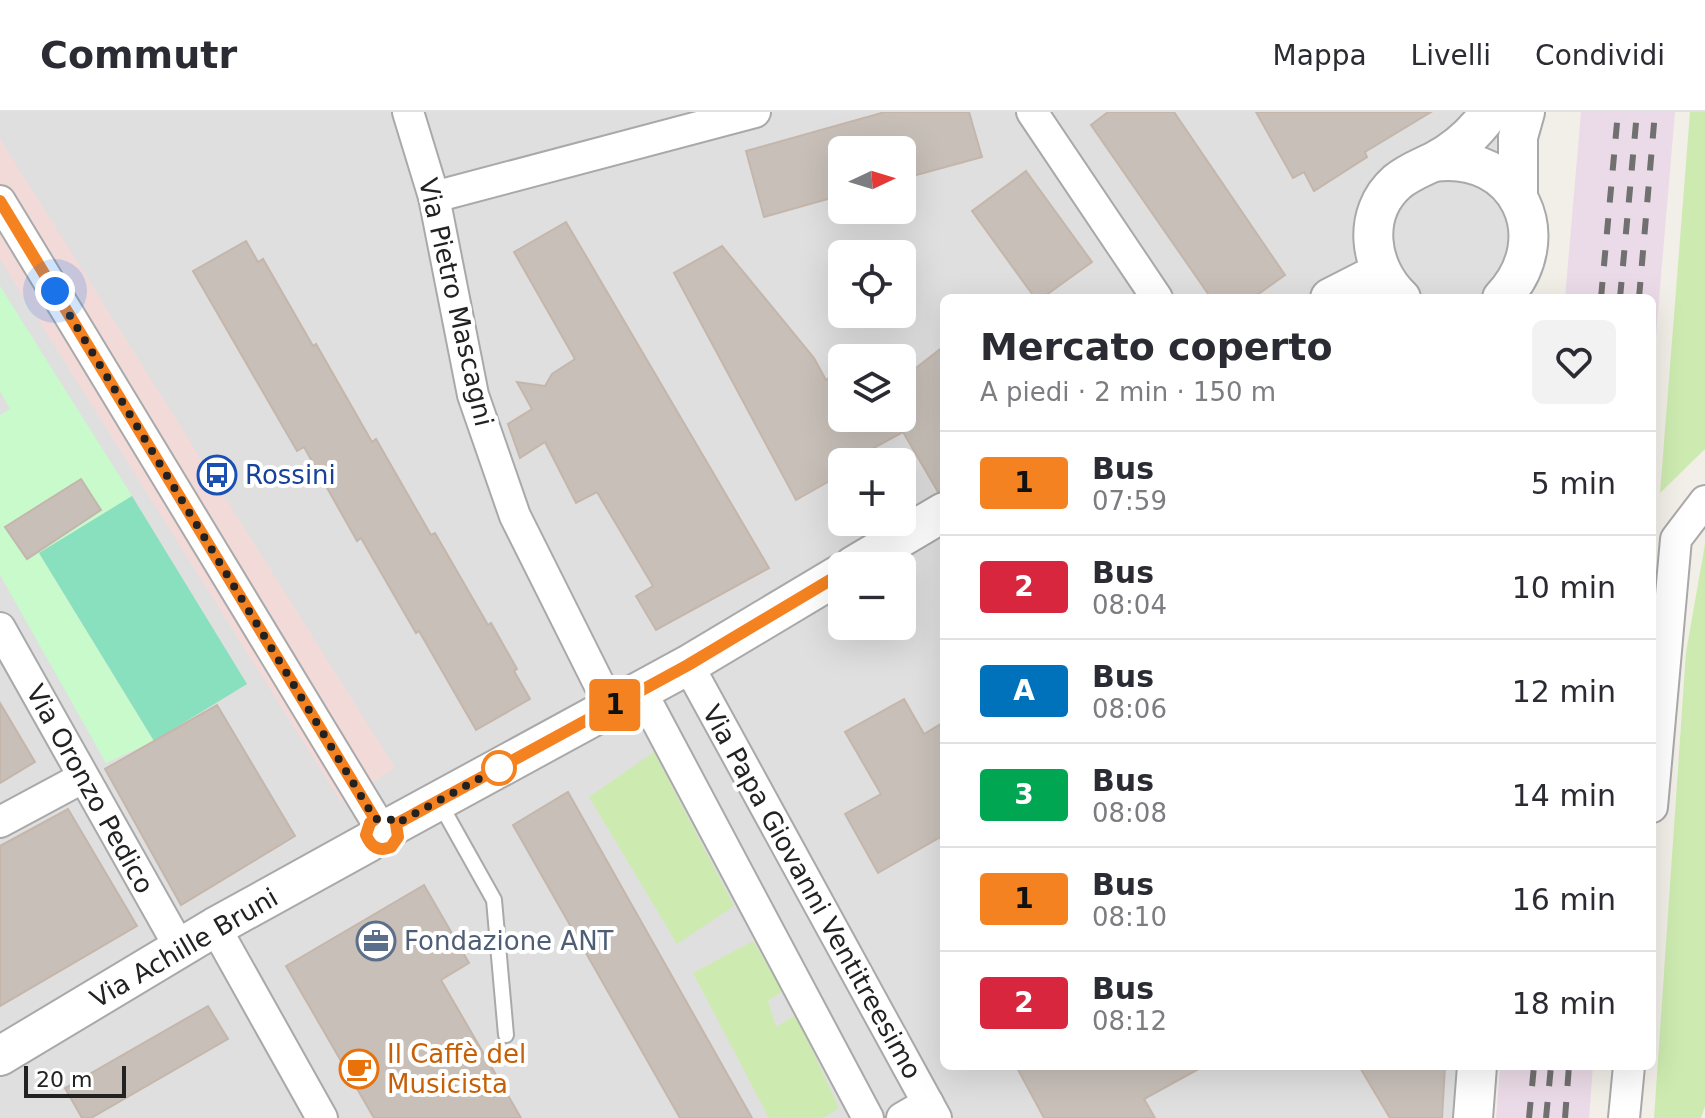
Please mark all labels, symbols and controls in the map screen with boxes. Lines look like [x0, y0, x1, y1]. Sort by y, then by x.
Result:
text: Commutr [40, 33, 237, 77]
text: Mappa [1273, 39, 1367, 72]
text: Livelli [1411, 39, 1491, 72]
text: Condividi [1535, 39, 1665, 72]
north arrow [828, 136, 916, 224]
map controls [828, 136, 916, 640]
street label: Via Pietro Mascagni [413, 175, 499, 429]
button: locate [828, 240, 916, 328]
your location [35, 271, 75, 311]
button: heart [1532, 320, 1616, 404]
text: Mercato coperto [980, 325, 1333, 369]
button: layers [828, 344, 916, 432]
text: A piedi · 2 min · 150 m [980, 377, 1276, 407]
button: + [828, 448, 916, 536]
text: Bus [1092, 451, 1154, 486]
bus stop icon: Rossini [196, 454, 238, 496]
place label: Rossini [245, 460, 336, 490]
text: 1 [1014, 466, 1034, 499]
text: 5 min [1531, 466, 1616, 501]
text: 07:59 [1092, 486, 1167, 516]
button: − [828, 552, 916, 640]
text: Bus [1092, 555, 1154, 590]
text: 2 [1014, 570, 1034, 603]
text: 10 min [1512, 570, 1616, 605]
text: 08:04 [1092, 590, 1167, 620]
text: Bus [1092, 659, 1154, 694]
text: A [1013, 674, 1035, 707]
text: 12 min [1512, 674, 1616, 709]
street label: Via Oronzo Pedico [20, 679, 160, 899]
line badge: 1 [589, 679, 641, 731]
text: 1 [605, 688, 625, 721]
text: 08:06 [1092, 694, 1167, 724]
street label: Via Papa Giovanni Ventitreesimo [696, 700, 928, 1084]
unlabelled marker [482, 751, 516, 785]
text: Bus [1092, 763, 1154, 798]
text: 3 [1014, 778, 1034, 811]
text: 14 min [1512, 778, 1616, 813]
text: 08:08 [1092, 798, 1167, 828]
text: Bus [1092, 867, 1154, 902]
street label: Via Achille Bruni [85, 882, 283, 1014]
text: 1 [1014, 882, 1034, 915]
text: 16 min [1512, 882, 1616, 917]
text: 08:10 [1092, 902, 1167, 932]
office icon: Fondazione ANT [355, 920, 397, 962]
place label: Fondazione ANT [404, 926, 614, 956]
text: Bus [1092, 971, 1154, 1006]
text: 2 [1014, 986, 1034, 1019]
text: 18 min [1512, 986, 1616, 1021]
text: 08:12 [1092, 1006, 1167, 1036]
place label: Il Caffè del Musicista [387, 1039, 526, 1099]
cafe icon: Il Caffè del Musicista [338, 1048, 380, 1090]
scale bar [24, 1062, 126, 1098]
text: 20 m [36, 1067, 92, 1092]

